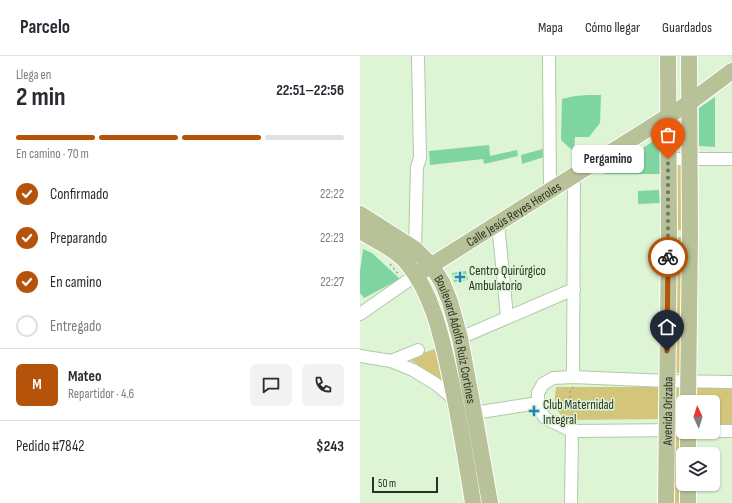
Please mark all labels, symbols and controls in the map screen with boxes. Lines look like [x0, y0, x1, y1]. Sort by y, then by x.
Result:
text: Parcelo [20, 16, 70, 39]
text: Mapa [538, 19, 563, 36]
text: Cómo llegar [585, 19, 640, 36]
text: Guardados [662, 19, 712, 36]
text: Llega en [16, 67, 51, 83]
text: 22:51–22:56 [276, 81, 344, 100]
text: 2 min [16, 82, 66, 113]
pin [651, 118, 685, 159]
icon: bag [657, 124, 679, 146]
callout: Pergamino [572, 145, 644, 173]
text: En camino · 70 m [16, 146, 89, 162]
text: Pergamino [584, 151, 632, 167]
street label: Calle Jesús Reyes Heroles [463, 179, 565, 250]
icon: check [16, 183, 38, 205]
text: Confirmado [50, 185, 109, 204]
text: 22:22 [320, 186, 344, 202]
icon: check [16, 227, 38, 249]
text: Preparando [50, 229, 107, 248]
text: 22:23 [320, 230, 344, 246]
courier [648, 237, 688, 277]
icon: bike [657, 246, 679, 268]
place label: Centro Quirúrgico Ambulatorio [468, 263, 546, 294]
icon: check [16, 271, 38, 293]
marker: Centro Quirúrgico Ambulatorio [454, 271, 466, 283]
street label: Boulevard Adolfo Ruiz Cortines [430, 272, 479, 405]
text: En camino [50, 273, 102, 292]
text: 22:27 [320, 274, 344, 290]
pin [650, 310, 684, 351]
icon: home [656, 316, 678, 338]
text: Entregado [50, 317, 101, 336]
button: chat [250, 364, 292, 406]
button: phone [302, 364, 344, 406]
text: Mateo [68, 367, 101, 386]
text: M [32, 375, 42, 394]
street label: Avenida Orizaba [660, 377, 676, 446]
text: Repartidor · 4.6 [68, 386, 134, 402]
north arrow [676, 395, 720, 439]
map controls [676, 395, 720, 491]
place label: Club Maternidad Integral [543, 397, 614, 428]
marker: Club Maternidad Integral [528, 405, 540, 417]
text: Pedido #7842 [16, 437, 84, 456]
text: $243 [316, 437, 344, 456]
button: layers [676, 447, 720, 491]
scale bar [372, 475, 438, 494]
text: 50 m [378, 477, 396, 490]

